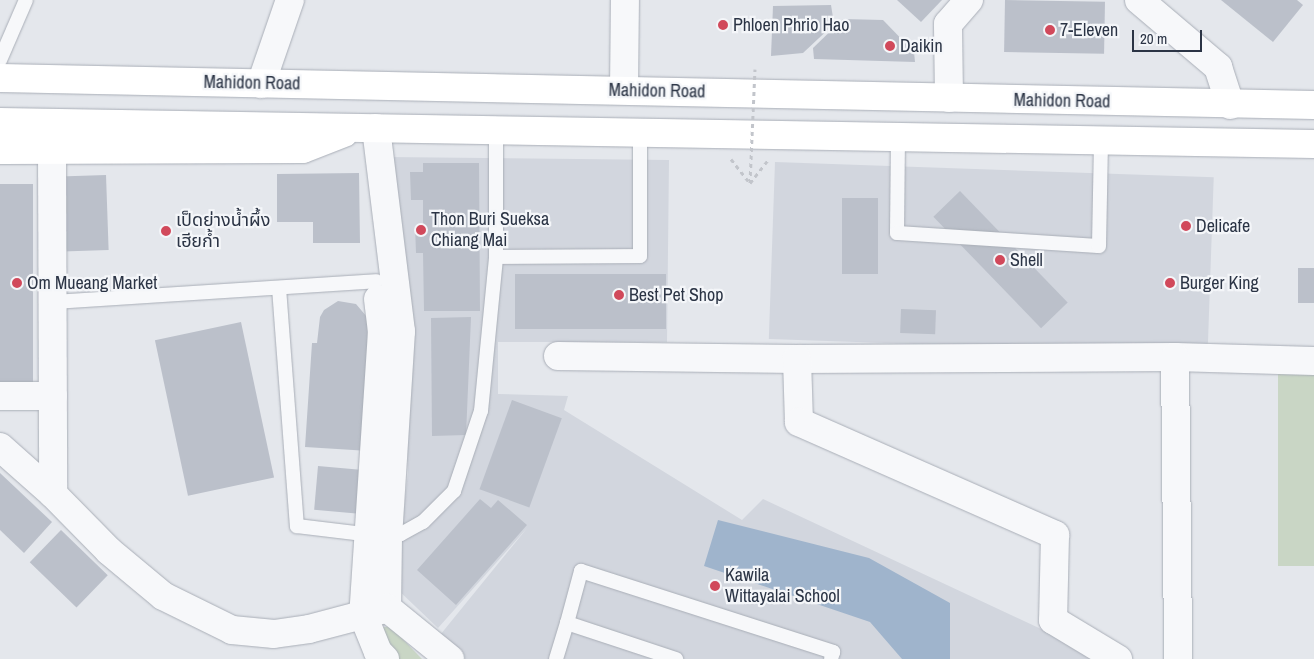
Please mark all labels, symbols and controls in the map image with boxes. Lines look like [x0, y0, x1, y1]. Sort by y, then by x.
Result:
place label: Phloen Phrio Hao [733, 14, 850, 36]
marker: Phloen Phrio Hao [717, 19, 729, 31]
place label: 7-Eleven [1060, 19, 1118, 41]
scale bar [1134, 20, 1204, 52]
marker: 7-Eleven [1044, 24, 1056, 36]
text: 20 m [1140, 28, 1167, 49]
place label: Daikin [900, 35, 943, 57]
marker: Daikin [884, 40, 896, 52]
street label: Mahidon Road [203, 71, 301, 95]
street label: Mahidon Road [608, 79, 706, 103]
street label: Mahidon Road [1013, 89, 1111, 113]
place label: Thon Buri Sueksa Chiang Mai [431, 209, 549, 252]
place label: เป็ดย่างน้ำผึ้ง เฮียก้ำ [176, 210, 270, 252]
place label: Delicafe [1196, 215, 1250, 237]
marker: Delicafe [1180, 220, 1192, 232]
marker: Thon Buri Sueksa Chiang Mai [415, 224, 427, 236]
marker: เป็ดย่างน้ำผึ้ง เฮียก้ำ [160, 225, 172, 237]
place label: Shell [1010, 249, 1043, 271]
marker: Shell [994, 254, 1006, 266]
place label: Om Mueang Market [27, 272, 157, 294]
place label: Burger King [1180, 272, 1259, 294]
marker: Om Mueang Market [11, 277, 23, 289]
marker: Burger King [1164, 277, 1176, 289]
place label: Best Pet Shop [629, 284, 723, 306]
marker: Best Pet Shop [613, 289, 625, 301]
place label: Kawila Wittayalai School [725, 565, 840, 608]
marker: Kawila Wittayalai School [709, 580, 721, 592]

